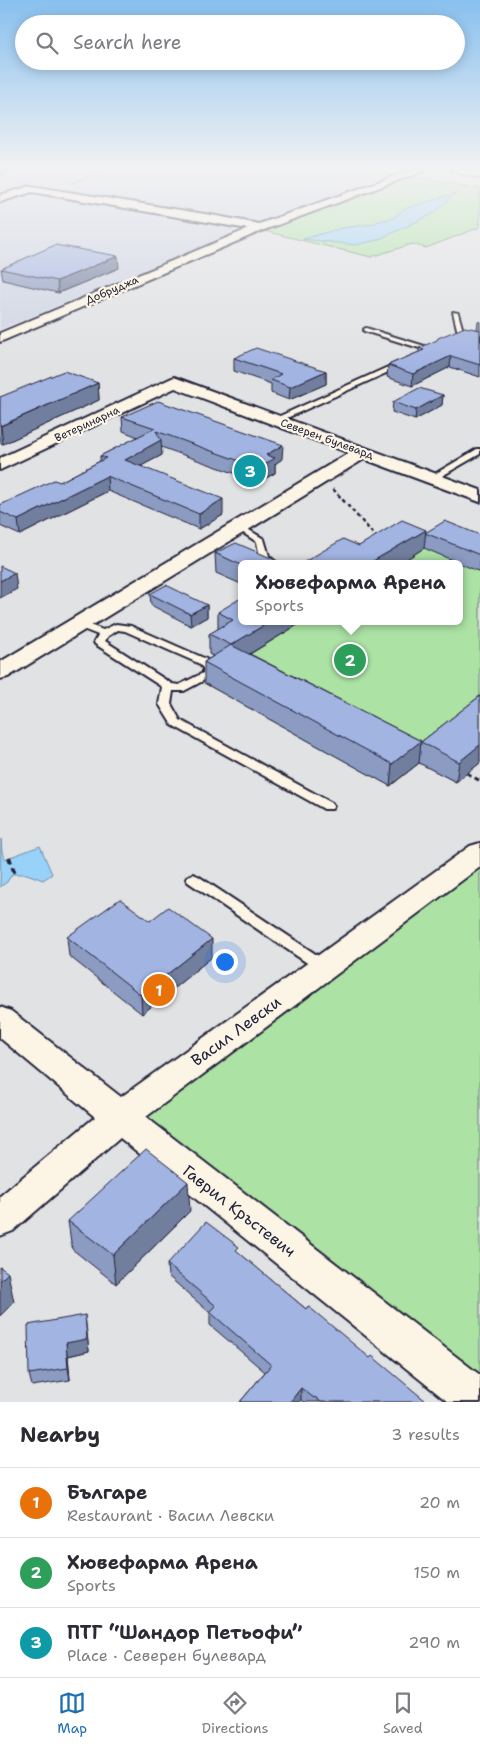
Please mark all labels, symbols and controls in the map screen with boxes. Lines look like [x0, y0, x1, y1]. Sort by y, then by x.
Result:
search box [15, 15, 465, 70]
icon: search [33, 29, 61, 57]
text: Search here [73, 30, 182, 55]
street label: Добруджа [83, 272, 141, 308]
street label: Ветеринарна [52, 402, 122, 446]
street label: Северен булевард [278, 415, 376, 463]
pin: 3 [234, 452, 266, 490]
popup [238, 560, 463, 625]
text: Хювефарма Арена [255, 570, 446, 595]
text: Sports [255, 595, 304, 616]
pin: 2 [334, 641, 366, 679]
your location [212, 949, 238, 975]
pin: 1 [143, 971, 175, 1009]
street label: Васил Левски [187, 991, 285, 1071]
street label: Гаврил Кръстевич [178, 1160, 300, 1262]
text: Nearby [20, 1421, 100, 1449]
text: 3 results [391, 1424, 460, 1445]
text: Българе [67, 1480, 147, 1505]
text: 1 [32, 1492, 40, 1513]
text: 20 m [419, 1492, 460, 1513]
text: Restaurant · Васил Левски [67, 1505, 274, 1526]
text: Хювефарма Арена [67, 1550, 258, 1575]
text: 2 [30, 1562, 42, 1583]
text: 150 m [413, 1562, 460, 1583]
text: Sports [67, 1575, 116, 1596]
text: ПТГ “Шандор Петьофи” [67, 1620, 302, 1645]
text: 3 [30, 1632, 42, 1653]
text: 290 m [408, 1632, 460, 1653]
text: Place · Северен булевард [67, 1645, 266, 1666]
tab: Map [57, 1689, 87, 1737]
tab: Directions [202, 1689, 269, 1737]
tab: Saved [383, 1689, 423, 1737]

